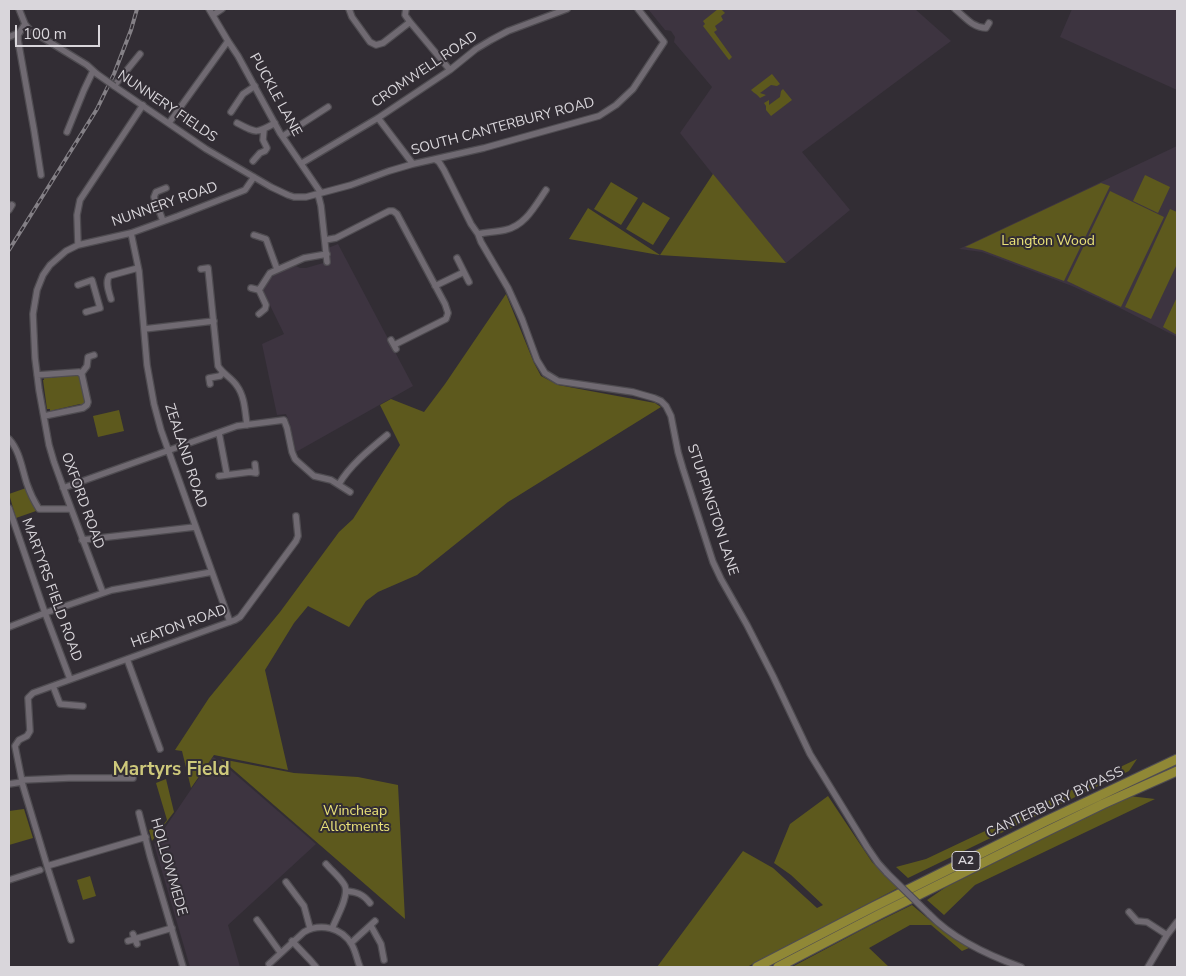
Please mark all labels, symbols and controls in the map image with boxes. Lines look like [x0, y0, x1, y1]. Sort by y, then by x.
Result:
scale bar [18, 15, 102, 47]
text: 100 m [23, 24, 67, 44]
street label: CROMWELL ROAD [369, 28, 481, 112]
street label: PUCKLE LANE [245, 50, 305, 140]
street label: NUNNERY FIELDS [114, 67, 220, 147]
street label: SOUTH CANTERBURY ROAD [409, 94, 597, 160]
street label: NUNNERY ROAD [110, 179, 220, 231]
park label: Langton Wood [1001, 234, 1095, 250]
street label: ZEALAND ROAD [160, 402, 210, 510]
street label: STUPPINGTON LANE [683, 442, 741, 578]
street label: OXFORD ROAD [57, 450, 107, 552]
street label: MARTYRS FIELD ROAD [17, 516, 85, 664]
street label: HEATON ROAD [129, 602, 229, 652]
district label: Martyrs Field [112, 759, 230, 781]
street label: CANTERBURY BYPASS [984, 764, 1126, 842]
park label: Wincheap Allotments [320, 804, 390, 836]
street label: HOLLOWMEDE [146, 816, 190, 918]
road number: A2 [952, 851, 980, 870]

